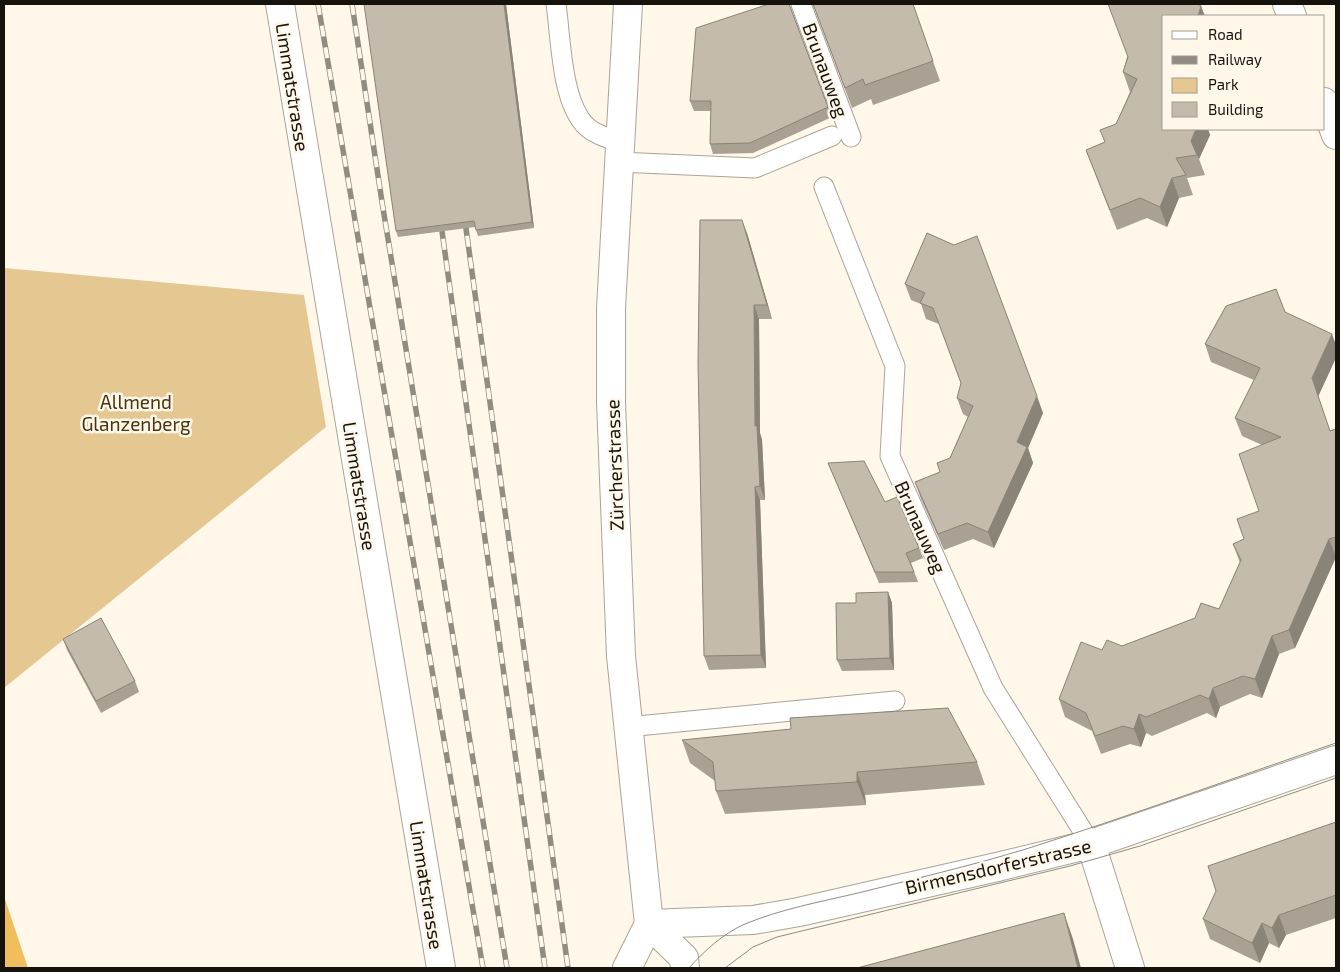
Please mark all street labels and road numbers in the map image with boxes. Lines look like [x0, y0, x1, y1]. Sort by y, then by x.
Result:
street label: Brunauweg [798, 20, 854, 121]
street label: Limmatstrasse [271, 21, 315, 153]
street label: Zürcherstrasse [600, 399, 628, 531]
street label: Limmatstrasse [338, 420, 382, 552]
street label: Brunauweg [890, 477, 952, 577]
street label: Limmatstrasse [405, 819, 449, 951]
street label: Birmensdorferstrasse [903, 833, 1093, 899]

